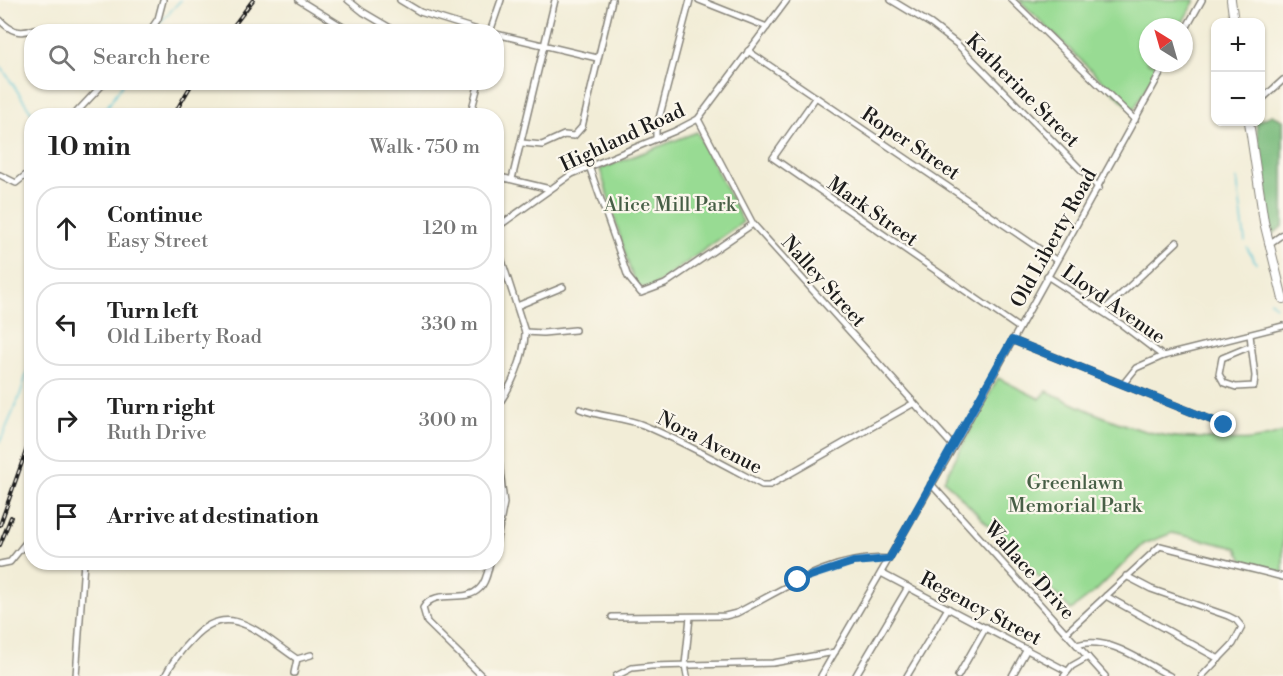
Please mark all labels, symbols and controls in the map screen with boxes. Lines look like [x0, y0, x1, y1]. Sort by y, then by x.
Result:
north arrow [1139, 18, 1193, 72]
map controls [1211, 18, 1265, 126]
button: + [1211, 18, 1265, 72]
search box [24, 24, 504, 90]
street label: Katherine Street [960, 29, 1084, 153]
icon: search [45, 41, 78, 74]
text: Search here [93, 44, 210, 71]
button: − [1211, 72, 1265, 126]
street label: Highland Road [556, 98, 690, 178]
street label: Roper Street [856, 102, 964, 186]
text: 10 min [48, 131, 131, 163]
text: Walk · 750 m [370, 135, 480, 160]
street label: Old Liberty Road [1006, 164, 1103, 313]
street label: Mark Street [822, 172, 922, 253]
park label: Alice Mill Park [603, 193, 738, 218]
text: Continue [107, 202, 203, 229]
icon: ahead [50, 212, 83, 245]
text: 120 m [423, 216, 478, 241]
text: Easy Street [107, 229, 208, 254]
street label: Nalley Street [775, 231, 871, 333]
street label: Lloyd Avenue [1056, 260, 1170, 350]
text: Turn left [107, 298, 198, 325]
icon: left [50, 308, 83, 341]
text: 330 m [421, 312, 478, 337]
text: Old Liberty Road [107, 325, 262, 350]
text: Turn right [107, 394, 215, 421]
icon: right [50, 404, 83, 437]
street label: Nora Avenue [653, 406, 766, 480]
text: 300 m [419, 408, 478, 433]
route end [1210, 411, 1236, 437]
text: Ruth Drive [107, 421, 207, 446]
park label: Greenlawn Memorial Park [1008, 471, 1144, 519]
icon: arrive [50, 500, 83, 533]
text: Arrive at destination [107, 503, 319, 530]
street label: Wallace Drive [977, 516, 1080, 626]
route start [784, 566, 810, 592]
street label: Regency Street [915, 567, 1045, 652]

